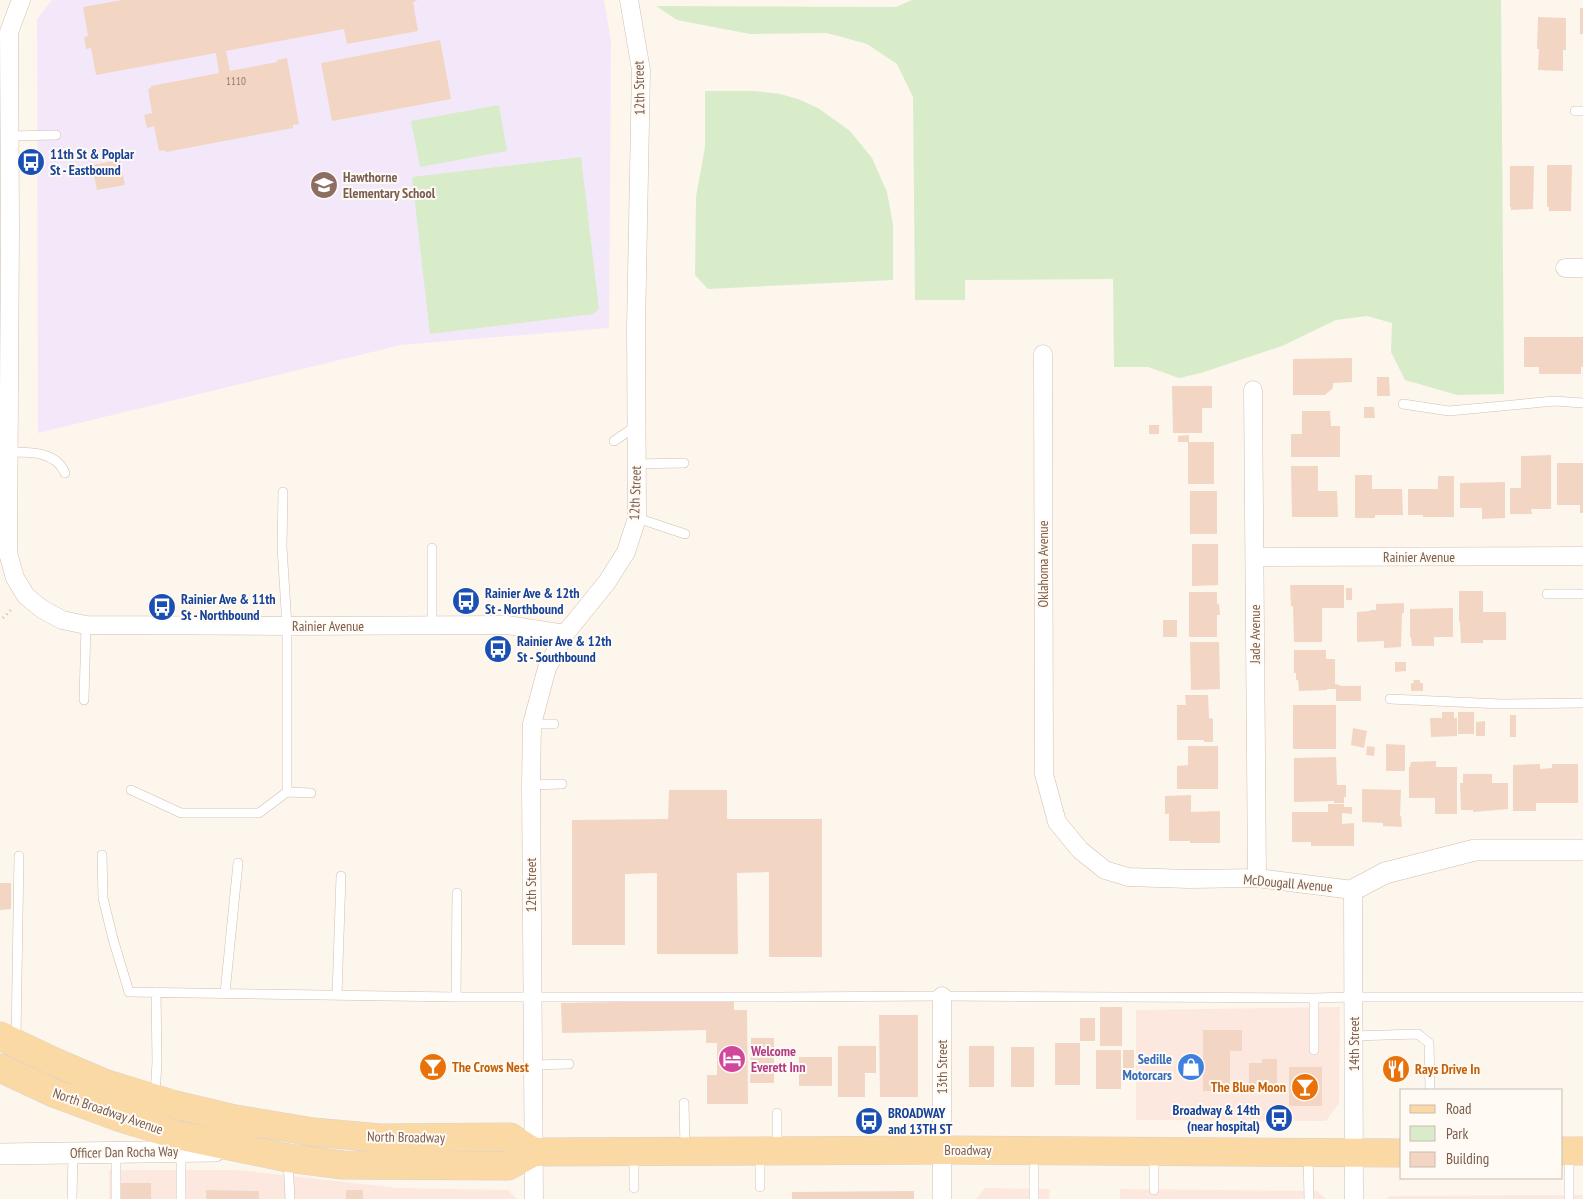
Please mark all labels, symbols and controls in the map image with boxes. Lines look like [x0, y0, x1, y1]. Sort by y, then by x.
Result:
street label: 12th Street [630, 60, 648, 115]
house number: 1110 [226, 74, 246, 88]
place label: 11th St & Poplar St - Eastbound [50, 145, 135, 179]
bus stop icon: 11th St & Poplar St - Eastbound [16, 147, 46, 177]
place label: Hawthorne Elementary School [343, 168, 436, 202]
school or university icon: Hawthorne Elementary School [309, 170, 339, 200]
street label: 12th Street [625, 465, 645, 521]
street label: Oklahoma Avenue [1034, 520, 1052, 607]
street label: Rainier Avenue [1383, 548, 1455, 566]
place label: Rainier Ave & 12th St - Northbound [485, 584, 580, 618]
bus stop icon: Rainier Ave & 12th St - Northbound [451, 586, 481, 616]
place label: Rainier Ave & 11th St - Northbound [181, 590, 276, 624]
bus stop icon: Rainier Ave & 11th St - Northbound [147, 592, 177, 622]
street label: Jade Avenue [1246, 604, 1264, 664]
street label: Rainier Avenue [292, 617, 364, 635]
place label: Rainier Ave & 12th St - Southbound [517, 632, 612, 666]
bus stop icon: Rainier Ave & 12th St - Southbound [483, 634, 513, 664]
street label: 12th Street [522, 858, 540, 912]
street label: McDougall Avenue [1243, 870, 1334, 896]
street label: 14th Street [1345, 1017, 1363, 1071]
street label: 13th Street [933, 1040, 951, 1094]
place label: Welcome Everett Inn [750, 1042, 805, 1076]
hotel icon: Welcome Everett Inn [717, 1044, 747, 1074]
place label: Sedille Motorcars [1122, 1050, 1172, 1084]
bar icon: The Crows Nest [418, 1052, 448, 1082]
shop icon: Sedille Motorcars [1176, 1052, 1206, 1082]
restaurant icon: Rays Drive In [1381, 1054, 1411, 1084]
place label: The Crows Nest [452, 1058, 529, 1076]
place label: Rays Drive In [1415, 1060, 1480, 1078]
bar icon: The Blue Moon [1290, 1072, 1320, 1102]
place label: The Blue Moon [1211, 1078, 1286, 1096]
street label: North Broadway Avenue [50, 1084, 166, 1138]
legend [1400, 1089, 1563, 1179]
text: Road [1446, 1099, 1472, 1118]
place label: Broadway & 14th (near hospital) [1173, 1101, 1260, 1135]
bus stop icon: Broadway & 14th (near hospital) [1264, 1103, 1294, 1133]
place label: BROADWAY and 13TH ST [888, 1104, 953, 1138]
bus stop icon: BROADWAY and 13TH ST [854, 1106, 884, 1136]
text: Park [1446, 1124, 1468, 1143]
street label: North Broadway [367, 1127, 446, 1147]
street label: Broadway [944, 1141, 992, 1159]
street label: Officer Dan Rocha Way [70, 1142, 179, 1162]
text: Building [1446, 1149, 1489, 1168]

